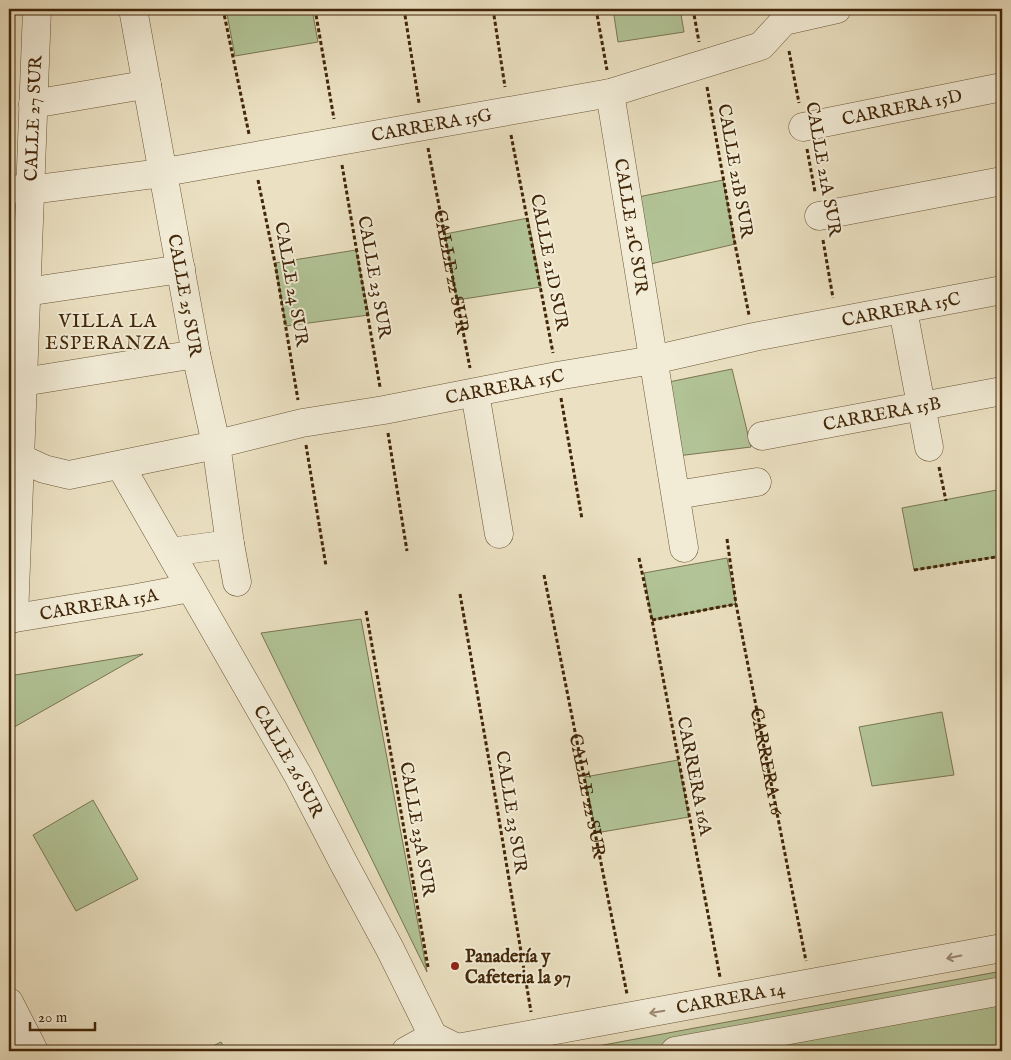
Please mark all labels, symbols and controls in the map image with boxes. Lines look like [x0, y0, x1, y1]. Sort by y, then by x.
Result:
street label: CALLE 27 SUR [21, 54, 48, 182]
street label: CARRERA 15D [840, 85, 964, 132]
street label: CALLE 21A SUR [799, 100, 846, 240]
street label: CALLE 21B SUR [711, 102, 758, 242]
street label: CARRERA 15G [370, 104, 495, 148]
street label: CALLE 21C SUR [608, 157, 653, 297]
street label: CALLE 21D SUR [524, 192, 573, 334]
street label: CALLE 22 SUR [427, 208, 474, 337]
street label: CALLE 23 SUR [351, 214, 396, 342]
street label: CALLE 24 SUR [268, 220, 313, 350]
street label: CALLE 25 SUR [161, 233, 206, 360]
street label: CARRERA 15C [840, 288, 963, 333]
district label: VILLA LA ESPERANZA [45, 310, 171, 356]
street label: CARRERA 15C [444, 365, 566, 411]
street label: CARRERA 15B [821, 393, 943, 437]
street label: CARRERA 15A [38, 584, 161, 627]
street label: CALLE 26 SUR [247, 702, 329, 823]
street label: CARRERA 16 [744, 706, 787, 818]
street label: CARRERA 16A [671, 715, 716, 839]
street label: CALLE 22 SUR [563, 732, 610, 861]
street label: CALLE 23 SUR [489, 749, 532, 877]
street label: CALLE 23A SUR [393, 760, 440, 900]
place label: Panadería y Cafeteria la 97 [465, 946, 571, 990]
one-way arrow [947, 953, 963, 963]
marker: Panadería y Cafeteria la 97 [449, 960, 461, 972]
street label: CARRERA 14 [675, 978, 787, 1021]
scale bar [30, 1000, 95, 1032]
one-way arrow [649, 1007, 665, 1017]
text: 20 m [38, 1008, 68, 1027]

